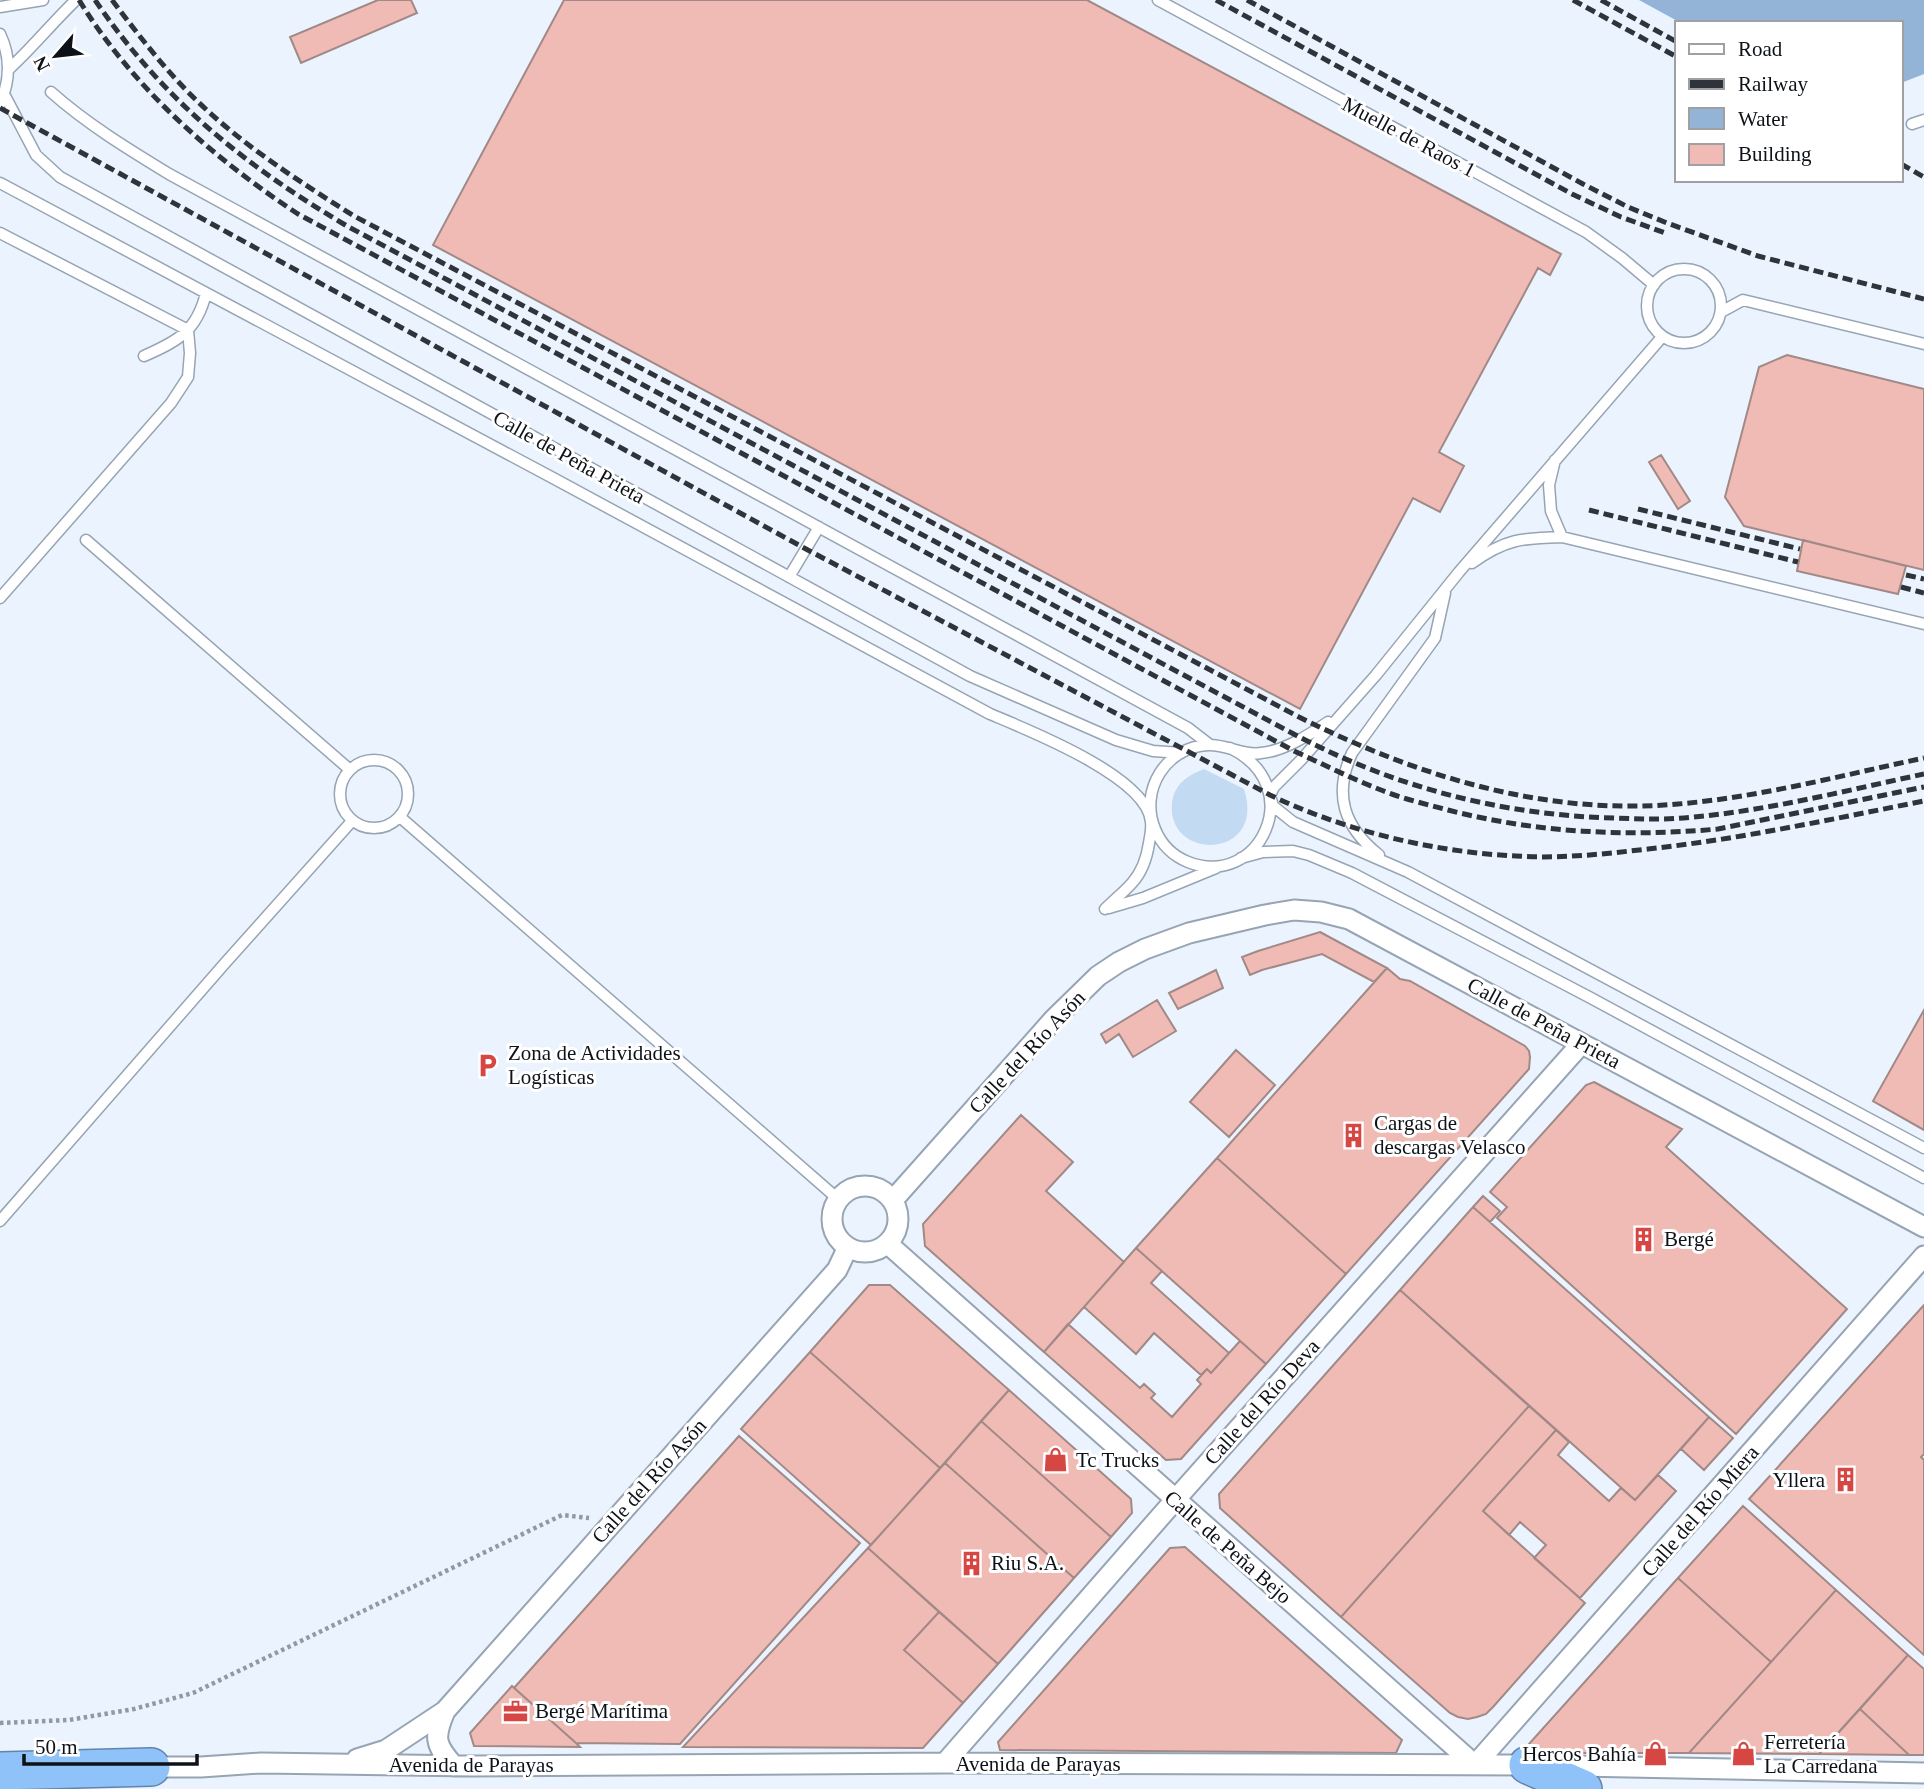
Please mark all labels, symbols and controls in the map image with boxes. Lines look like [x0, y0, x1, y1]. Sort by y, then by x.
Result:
north arrow [21, 21, 91, 91]
legend [1675, 21, 1903, 182]
text: Road [1738, 37, 1783, 61]
text: N [29, 53, 54, 75]
text: Railway [1738, 72, 1808, 96]
street label: Muelle de Raos 1 [1338, 92, 1480, 182]
text: Water [1738, 107, 1788, 131]
text: Building [1738, 142, 1812, 166]
street label: Calle de Peña Prieta [489, 405, 650, 509]
street label: Calle de Peña Prieta [1463, 973, 1625, 1074]
street label: Calle del Río Asón [964, 985, 1090, 1118]
place label: Zona de Actividades Logísticas [508, 1041, 681, 1089]
parking icon: Zona de Actividades Logísticas [474, 1051, 502, 1079]
place label: Cargas de descargas Velasco [1374, 1111, 1525, 1159]
building icon: Cargas de descargas Velasco [1340, 1121, 1368, 1149]
building icon: Bergé [1630, 1225, 1658, 1253]
place label: Bergé [1664, 1227, 1714, 1251]
street label: Calle del Río Deva [1199, 1334, 1325, 1470]
street label: Calle del Río Asón [587, 1413, 712, 1548]
street label: Calle del Río Miera [1636, 1440, 1764, 1582]
shop icon: Tc Trucks [1042, 1446, 1070, 1474]
place label: Tc Trucks [1076, 1448, 1159, 1472]
building icon: Yllera [1831, 1466, 1859, 1494]
place label: Yllera [1773, 1468, 1826, 1492]
street label: Calle de Peña Bejo [1160, 1485, 1296, 1609]
building icon: Riu S.A. [957, 1549, 985, 1577]
place label: Riu S.A. [991, 1551, 1064, 1575]
office icon: Bergé Marítima [501, 1697, 529, 1725]
place label: Bergé Marítima [535, 1699, 669, 1723]
scale bar [24, 1722, 198, 1766]
place label: Ferretería La Carredana [1764, 1730, 1878, 1778]
text: 50 m [35, 1735, 78, 1759]
shop icon: Hercos Bahía [1642, 1740, 1670, 1768]
shop icon: Ferretería La Carredana [1730, 1740, 1758, 1768]
place label: Hercos Bahía [1522, 1742, 1637, 1766]
street label: Avenida de Parayas [955, 1752, 1121, 1776]
street label: Avenida de Parayas [388, 1753, 554, 1777]

